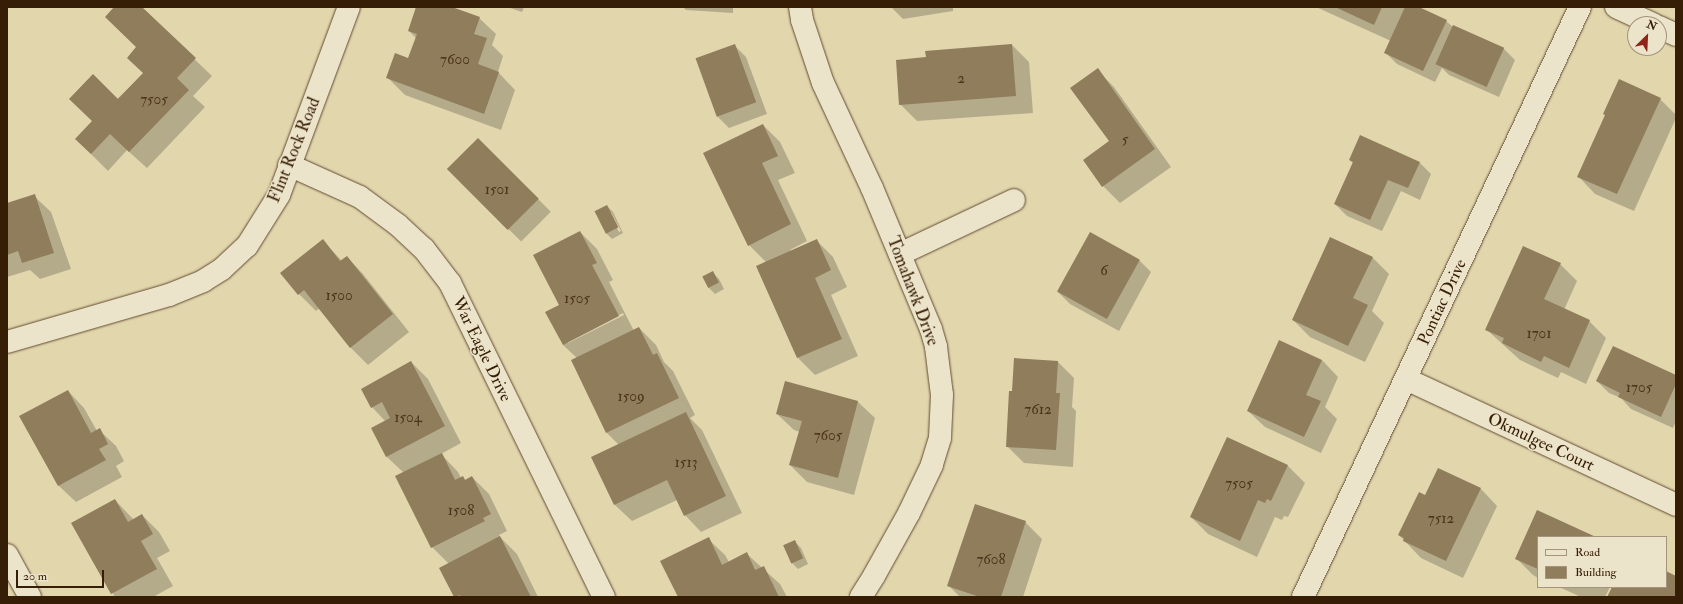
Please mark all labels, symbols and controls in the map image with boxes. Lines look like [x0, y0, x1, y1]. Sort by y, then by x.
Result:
north arrow [1627, 16, 1667, 56]
text: N [1645, 18, 1659, 33]
house number: 7600 [440, 51, 470, 69]
house number: 2 [957, 70, 965, 88]
house number: 7505 [140, 91, 168, 109]
street label: Flint Rock Road [264, 94, 324, 206]
house number: 5 [1122, 131, 1128, 149]
house number: 1501 [485, 181, 509, 199]
street label: Tomahawk Drive [883, 233, 943, 349]
street label: Pontiac Drive [1413, 256, 1471, 348]
house number: 6 [1100, 262, 1108, 280]
house number: 1500 [325, 287, 353, 305]
house number: 1505 [564, 290, 590, 308]
street label: War Eagle Drive [448, 293, 516, 405]
house number: 1701 [1526, 325, 1552, 343]
house number: 1705 [1626, 379, 1652, 397]
house number: 1509 [617, 388, 645, 406]
house number: 7612 [1024, 401, 1052, 419]
street label: Okmulgee Court [1484, 408, 1598, 476]
house number: 1504 [394, 409, 422, 427]
house number: 7605 [814, 427, 842, 445]
house number: 1513 [674, 454, 698, 472]
house number: 7505 [1225, 475, 1253, 493]
house number: 1508 [448, 502, 474, 520]
house number: 7512 [1428, 510, 1454, 528]
legend [1537, 536, 1667, 588]
text: Road [1575, 545, 1600, 560]
house number: 7608 [976, 551, 1006, 569]
scale bar [18, 562, 106, 588]
text: Building [1575, 565, 1616, 580]
text: 20 m [23, 569, 47, 584]

